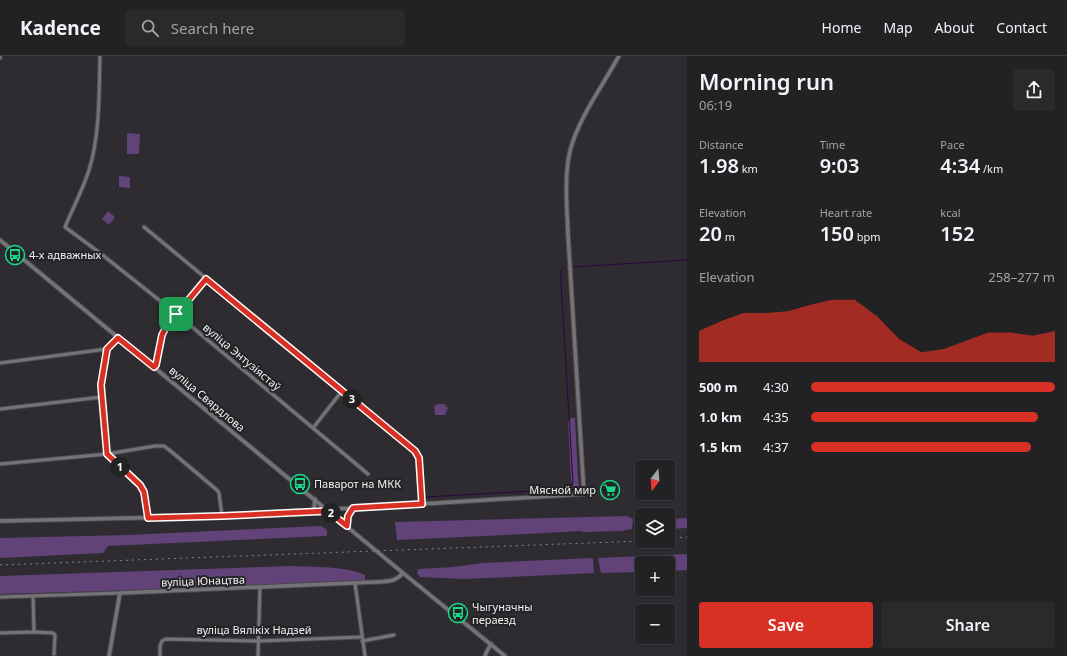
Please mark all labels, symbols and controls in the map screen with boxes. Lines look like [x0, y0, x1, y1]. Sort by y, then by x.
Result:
search box [125, 10, 405, 46]
text: Kadence [20, 15, 101, 41]
icon: search [139, 17, 161, 39]
text: Search here [171, 18, 254, 38]
text: Home [822, 18, 861, 37]
text: Map [883, 18, 913, 37]
text: About [935, 18, 974, 37]
text: Contact [996, 18, 1047, 37]
text: Morning run [699, 66, 834, 96]
button: share [1013, 69, 1055, 111]
text: 06:19 [699, 96, 732, 114]
text: Distance [699, 137, 744, 152]
text: Time [820, 137, 845, 152]
text: Pace [940, 137, 965, 152]
text: 1.98 [699, 152, 739, 179]
text: 9:03 [820, 152, 860, 179]
text: 4:34 [940, 152, 980, 179]
text: km [739, 161, 758, 176]
text: /km [980, 161, 1003, 176]
text: Elevation [699, 205, 746, 220]
text: Heart rate [820, 205, 872, 220]
text: kcal [940, 205, 961, 220]
text: 20 [699, 220, 722, 247]
text: 150 [820, 220, 854, 247]
text: 152 [940, 220, 975, 247]
text: m [722, 229, 735, 244]
text: bpm [854, 229, 881, 244]
bus stop icon: 4-х адважных [4, 244, 26, 266]
place label: 4-х адважных [29, 247, 102, 262]
text: Elevation [699, 268, 755, 286]
text: 258–277 m [988, 268, 1055, 286]
pin [159, 297, 193, 331]
icon: arrive [165, 303, 187, 325]
street label: вуліца Энтузіястаў [200, 320, 285, 394]
street label: вуліца Свярдлова [166, 362, 248, 435]
text: 500 m [699, 378, 737, 396]
text: 4:30 [763, 378, 789, 396]
pin: 3 [342, 389, 362, 409]
text: 3 [349, 391, 355, 406]
text: 1.0 km [699, 408, 742, 426]
text: 4:35 [763, 408, 789, 426]
text: 1.5 km [699, 438, 742, 456]
text: 4:37 [763, 438, 789, 456]
pin: 1 [110, 457, 130, 477]
text: 1 [117, 459, 123, 474]
north arrow [635, 460, 675, 500]
map controls [635, 460, 675, 644]
bus stop icon: Паварот на МКК [289, 473, 311, 495]
place label: Паварот на МКК [314, 476, 401, 491]
supermarket icon: Мясной мир [599, 479, 621, 501]
place label: Мясной мир [529, 482, 596, 497]
pin: 2 [321, 503, 341, 523]
text: 2 [328, 505, 334, 520]
button: layers [635, 508, 675, 548]
button: + [635, 556, 675, 596]
street label: вуліца Юнацтва [161, 572, 245, 589]
place label: Чыгуначны пераезд [472, 599, 533, 627]
bus stop icon: Чыгуначны пераезд [447, 602, 469, 624]
button: Save [699, 602, 873, 648]
button: Share [881, 602, 1055, 648]
button: − [635, 604, 675, 644]
street label: вуліца Вялікіх Надзей [196, 622, 312, 637]

